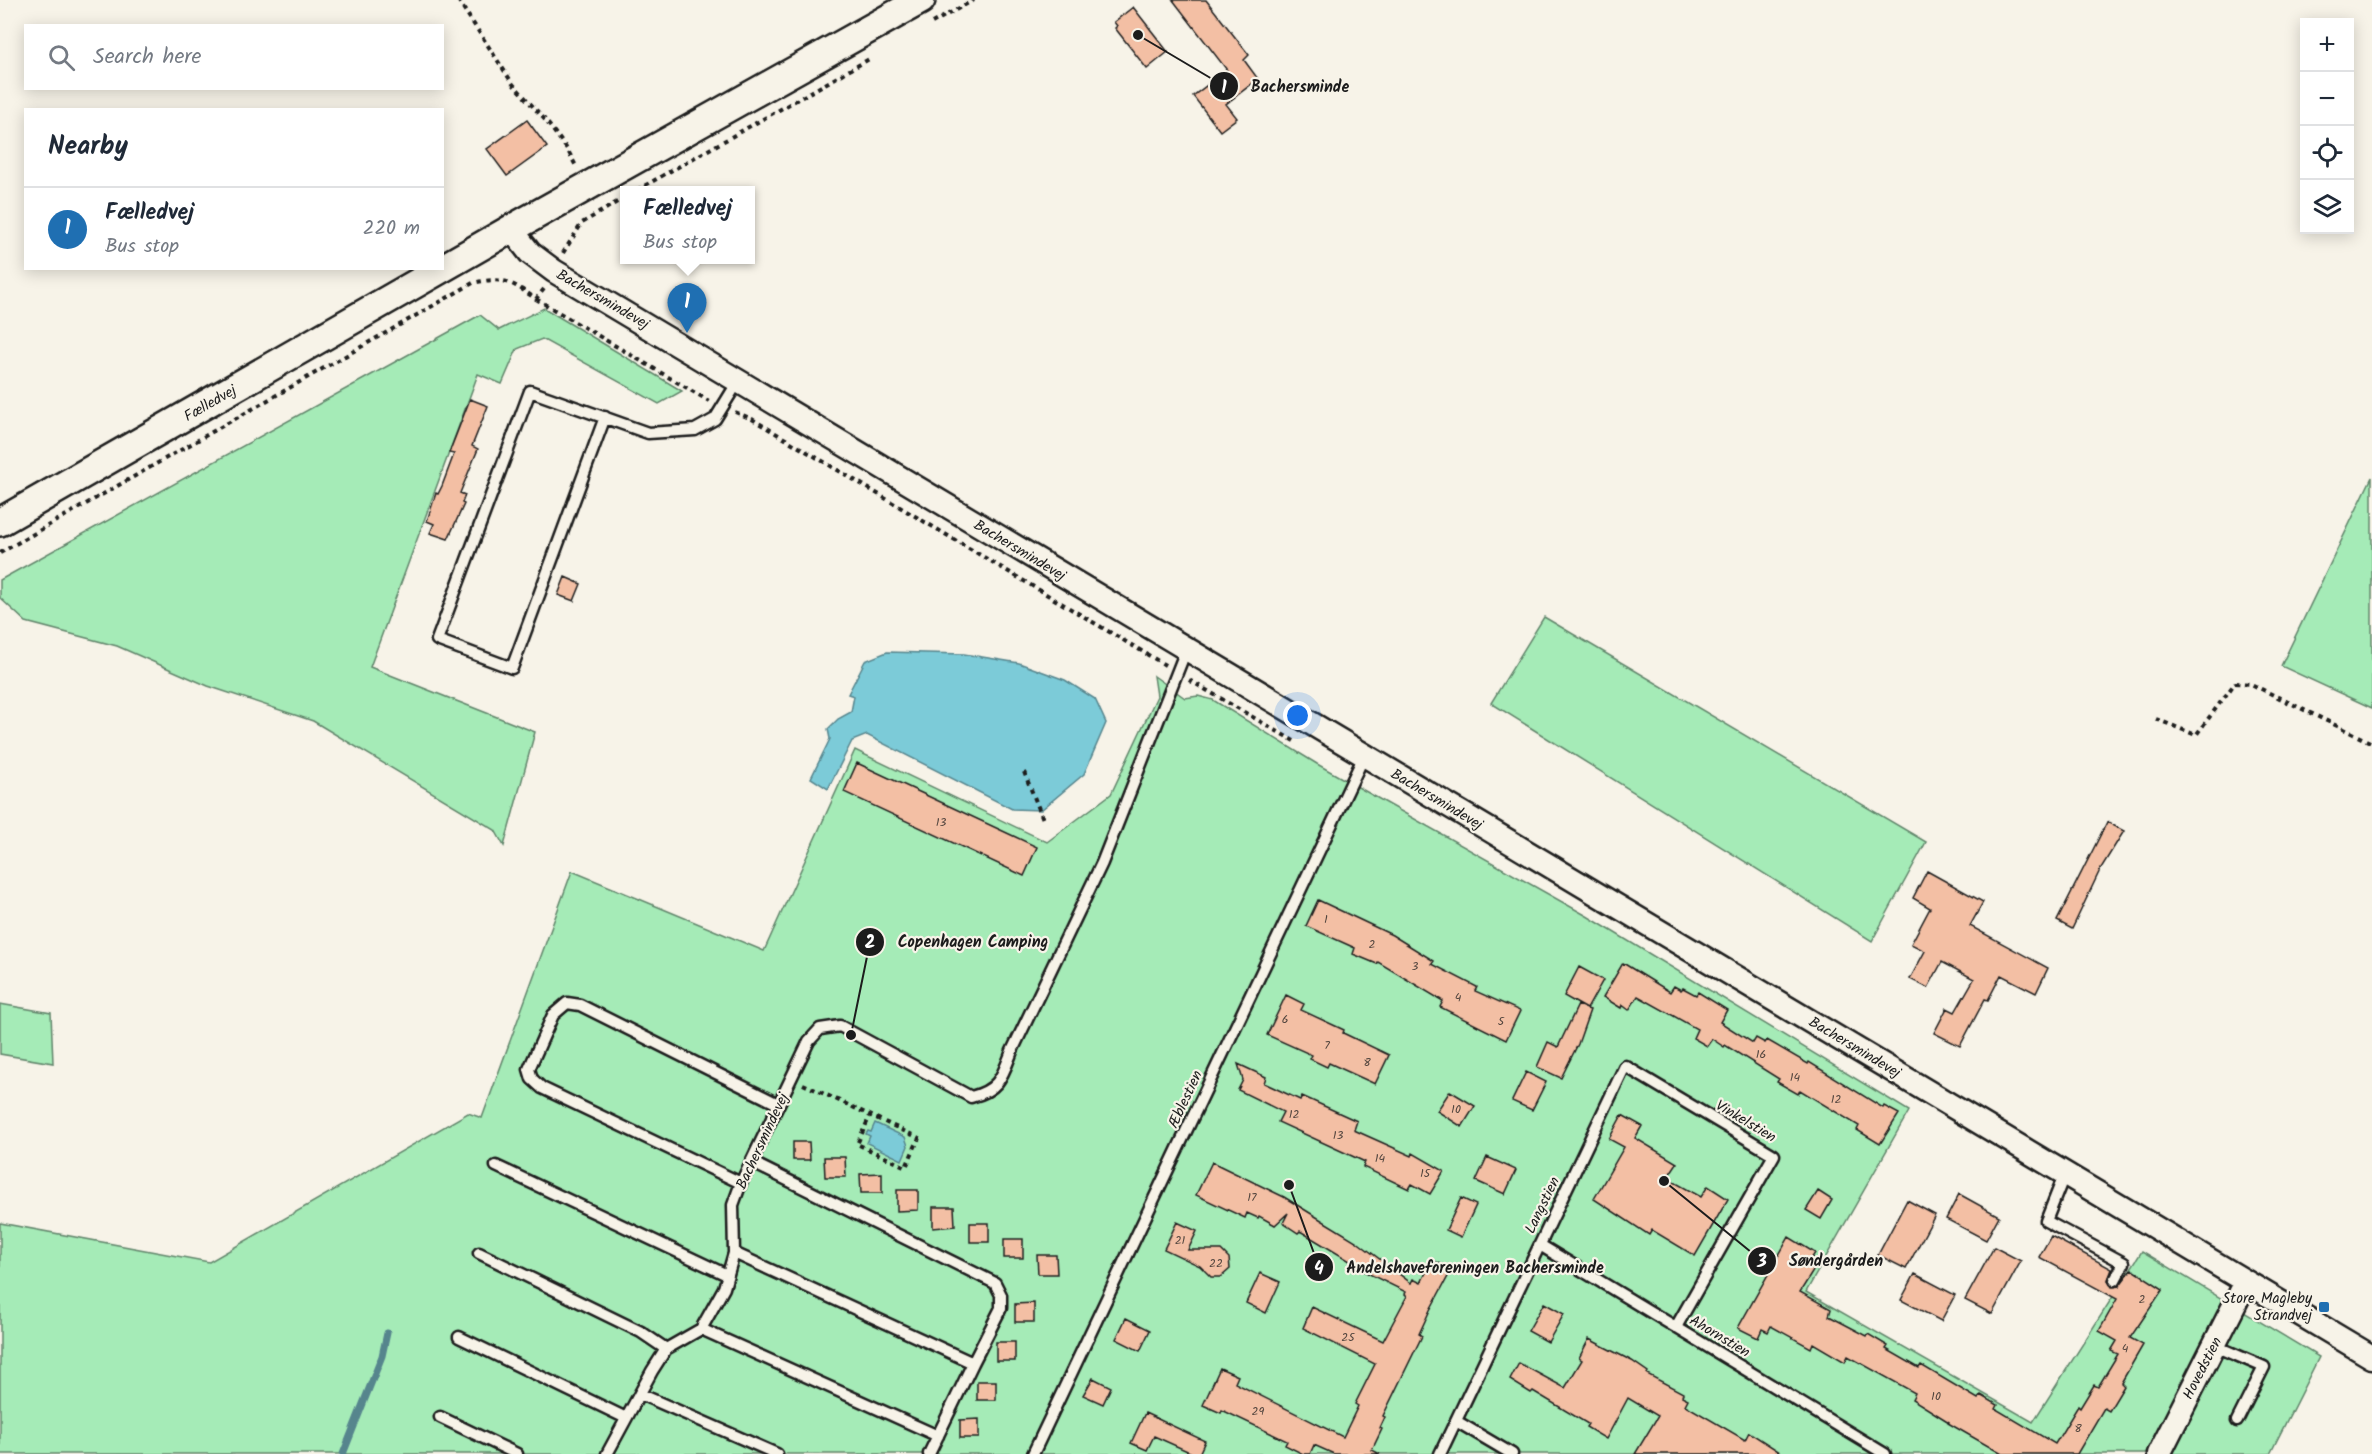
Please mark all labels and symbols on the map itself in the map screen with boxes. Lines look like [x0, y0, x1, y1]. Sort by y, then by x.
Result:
callout: Bachersminde [1209, 69, 1361, 103]
text: 1 [1221, 74, 1227, 103]
text: Bachersminde [1251, 75, 1349, 100]
street label: Bachersmindevej [551, 263, 655, 337]
pin: 1 [668, 284, 706, 333]
street label: Fælledvej [180, 379, 242, 429]
street label: Bachersmindevej [969, 514, 1071, 589]
your location [1283, 701, 1312, 730]
street label: Bachersmindevej [1386, 763, 1488, 838]
house number: 13 [936, 813, 946, 832]
house number: 1 [1324, 910, 1328, 929]
callout: Copenhagen Camping [855, 925, 1060, 959]
text: 2 [865, 929, 875, 958]
text: Copenhagen Camping [898, 930, 1048, 955]
house number: 2 [1369, 935, 1376, 954]
house number: 3 [1412, 957, 1419, 976]
house number: 4 [1455, 988, 1462, 1007]
house number: 6 [1282, 1010, 1288, 1029]
street label: Bachersmindevej [1804, 1011, 1906, 1086]
house number: 5 [1498, 1012, 1506, 1031]
house number: 7 [1324, 1036, 1330, 1055]
house number: 16 [1756, 1045, 1766, 1064]
house number: 8 [1363, 1053, 1371, 1072]
street label: Æblestien [1162, 1067, 1210, 1132]
house number: 14 [1790, 1068, 1801, 1087]
street label: Bachersmindevej [730, 1088, 796, 1194]
house number: 12 [1831, 1090, 1841, 1109]
street label: Vinkelstien [1710, 1094, 1781, 1150]
house number: 10 [1451, 1100, 1461, 1119]
house number: 12 [1289, 1105, 1299, 1124]
house number: 13 [1333, 1126, 1343, 1145]
house number: 14 [1375, 1149, 1386, 1168]
house number: 15 [1420, 1164, 1432, 1183]
street label: Langstien [1519, 1173, 1567, 1238]
house number: 17 [1247, 1188, 1257, 1207]
house number: 21 [1175, 1231, 1186, 1250]
callout: Søndergården [1747, 1244, 1895, 1278]
text: 3 [1756, 1248, 1767, 1277]
text: Søndergården [1789, 1249, 1883, 1274]
callout: Andelshaveforeningen Bachersminde [1304, 1250, 1616, 1284]
house number: 22 [1209, 1254, 1223, 1273]
text: 4 [1314, 1255, 1324, 1284]
text: Andelshaveforeningen Bachersminde [1346, 1256, 1604, 1281]
place label: Store Magleby Strandvej [2222, 1287, 2313, 1328]
house number: 2 [2139, 1290, 2146, 1309]
marker: Store Magleby Strandvej [2317, 1300, 2331, 1314]
street label: Ahornstien [1684, 1309, 1755, 1365]
house number: 25 [1341, 1328, 1356, 1347]
street label: Hovedstien [2177, 1333, 2229, 1404]
house number: 4 [2122, 1339, 2129, 1358]
house number: 10 [1931, 1387, 1941, 1406]
house number: 29 [1252, 1402, 1265, 1421]
house number: 8 [2074, 1419, 2082, 1438]

